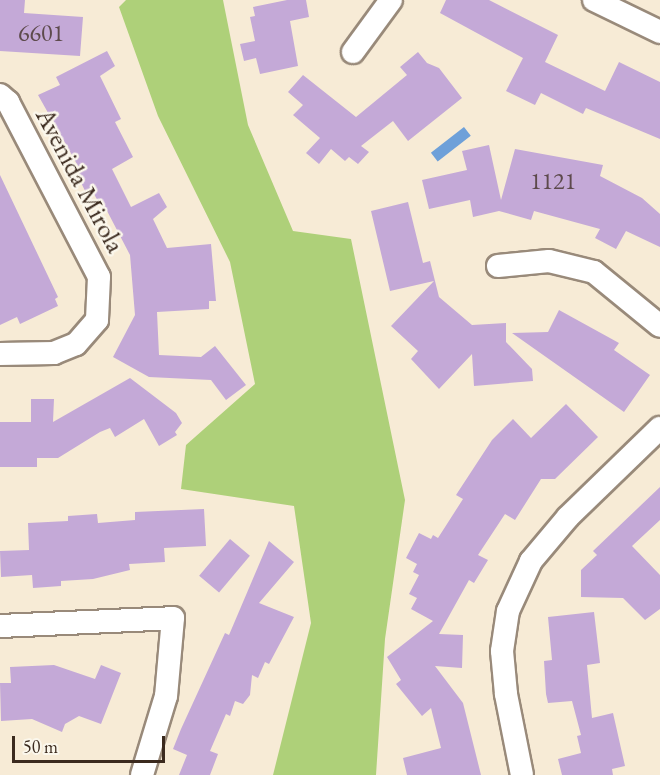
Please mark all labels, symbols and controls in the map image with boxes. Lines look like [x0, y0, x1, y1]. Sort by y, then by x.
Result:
house number: 6601 [18, 19, 64, 47]
street label: Avenida Mirola [29, 102, 133, 258]
house number: 1121 [530, 167, 576, 195]
scale bar [15, 724, 168, 762]
text: 50 m [23, 735, 58, 758]

